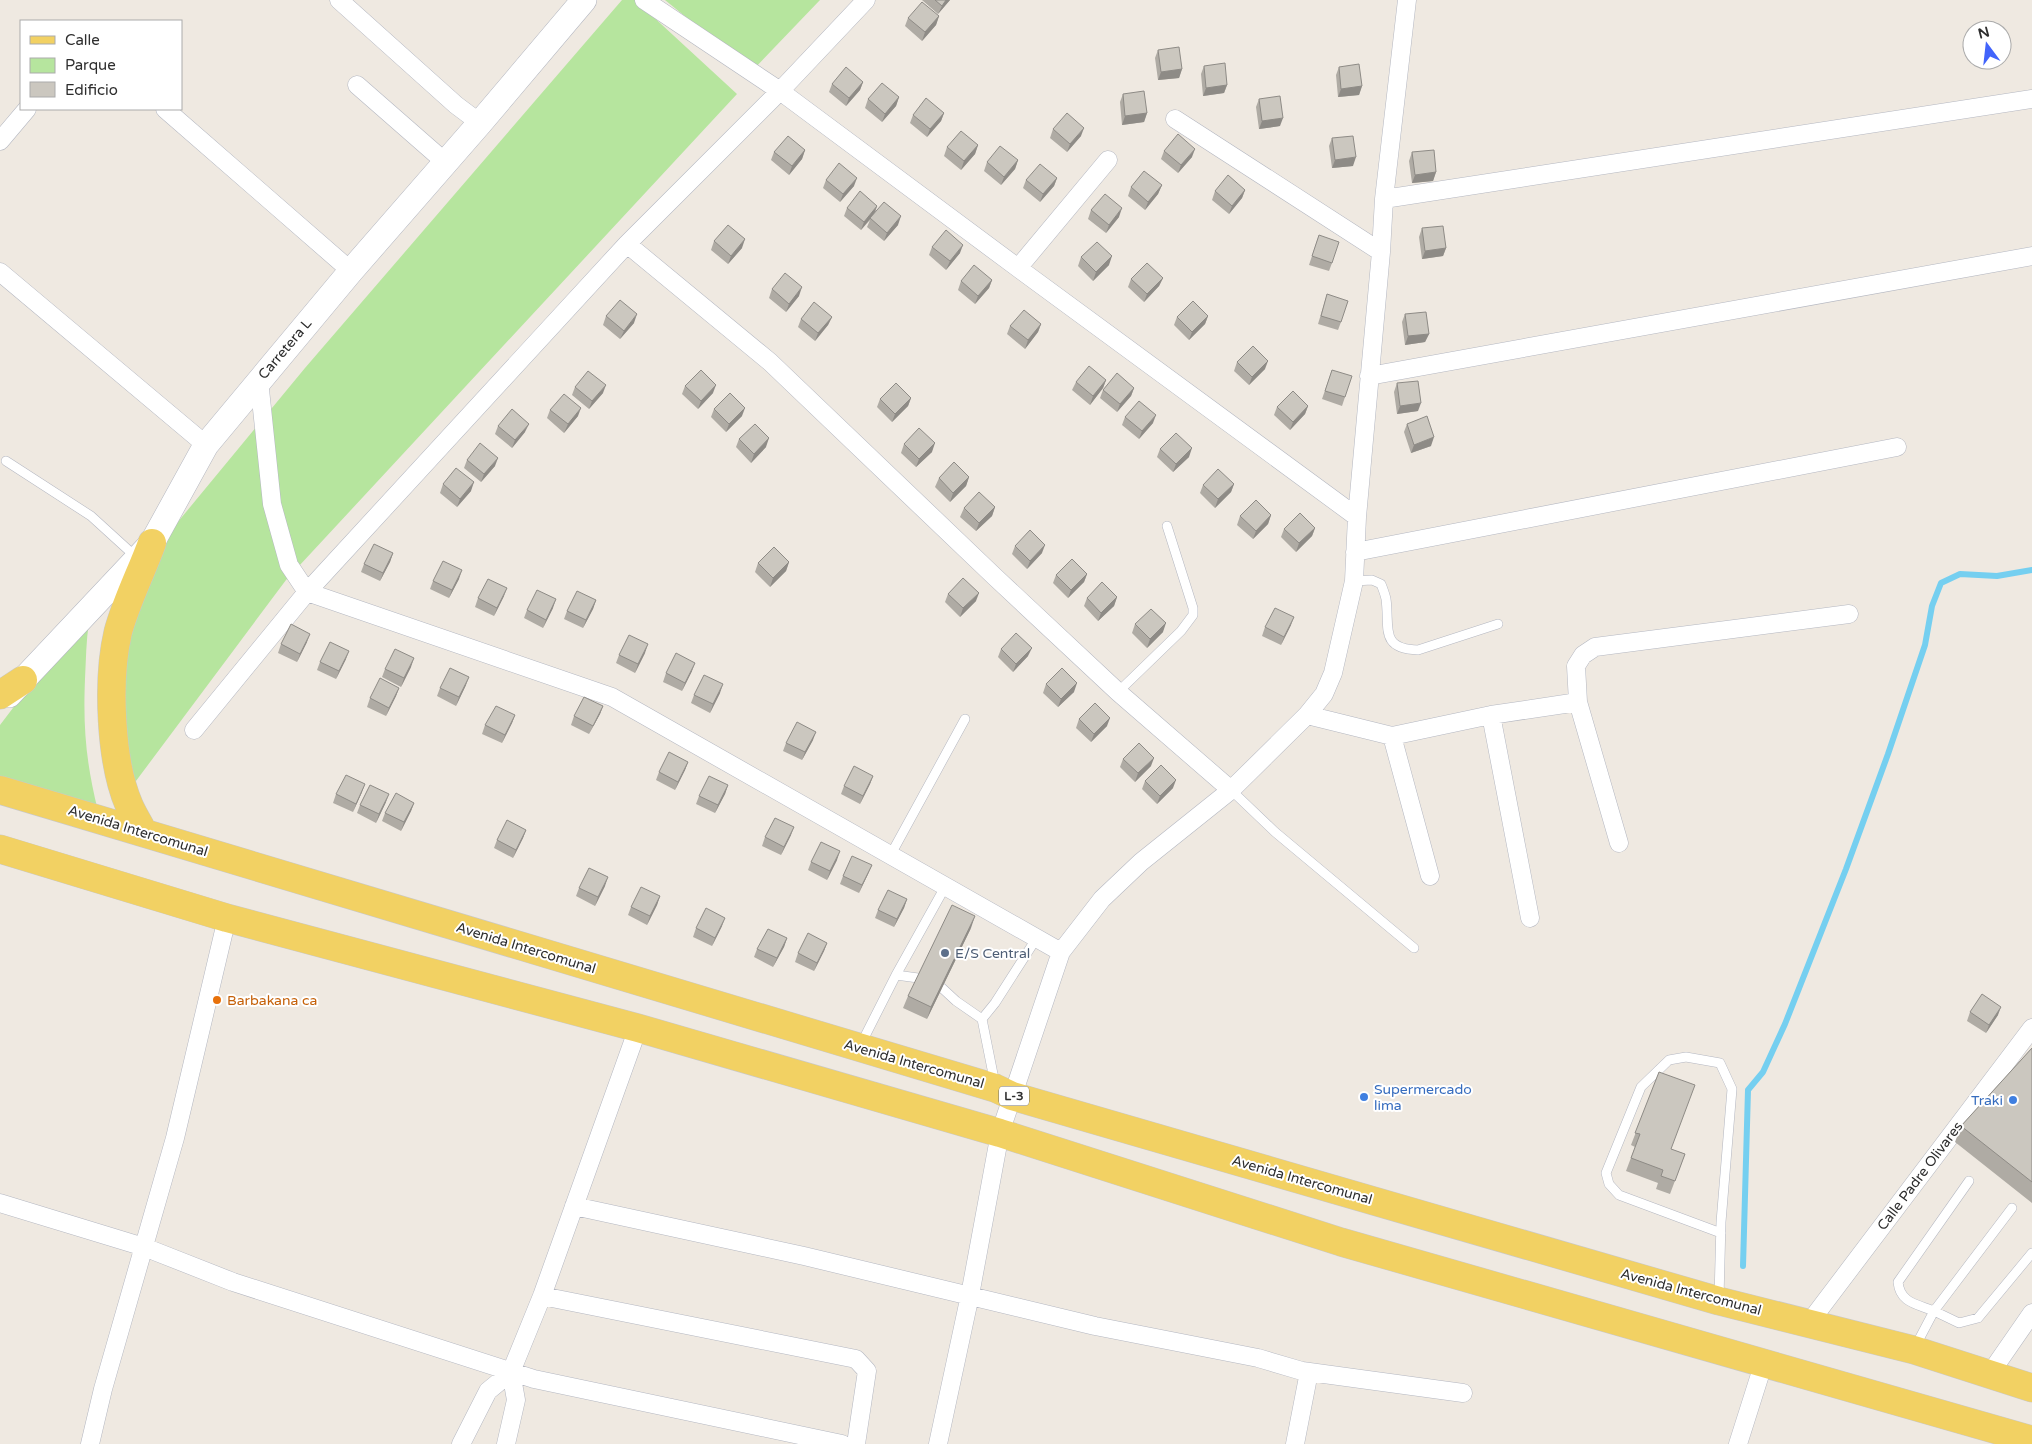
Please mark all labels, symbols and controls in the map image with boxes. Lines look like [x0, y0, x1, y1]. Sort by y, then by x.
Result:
legend [20, 20, 182, 110]
north arrow [1962, 20, 2012, 70]
text: N [1976, 23, 1991, 43]
text: Calle [65, 31, 100, 49]
text: Parque [65, 56, 116, 74]
text: Edificio [65, 81, 118, 99]
street label: Carretera L [255, 315, 315, 383]
street label: Avenida Intercomunal [66, 802, 210, 860]
street label: Avenida Intercomunal [454, 919, 598, 977]
place label: E/S Central [955, 945, 1030, 962]
marker: E/S Central [939, 947, 951, 959]
place label: Barbakana ca [227, 992, 317, 1009]
marker: Barbakana ca [211, 994, 223, 1006]
street label: Avenida Intercomunal [842, 1036, 986, 1092]
place label: Supermercado lima [1374, 1081, 1472, 1114]
road number: L-3 [999, 1086, 1029, 1106]
marker: Supermercado lima [1358, 1091, 1370, 1103]
place label: Traki [1971, 1092, 2003, 1109]
marker: Traki [2007, 1094, 2019, 1106]
street label: Calle Padre Olivares [1874, 1118, 1967, 1234]
street label: Avenida Intercomunal [1230, 1152, 1374, 1208]
street label: Avenida Intercomunal [1619, 1265, 1763, 1319]

